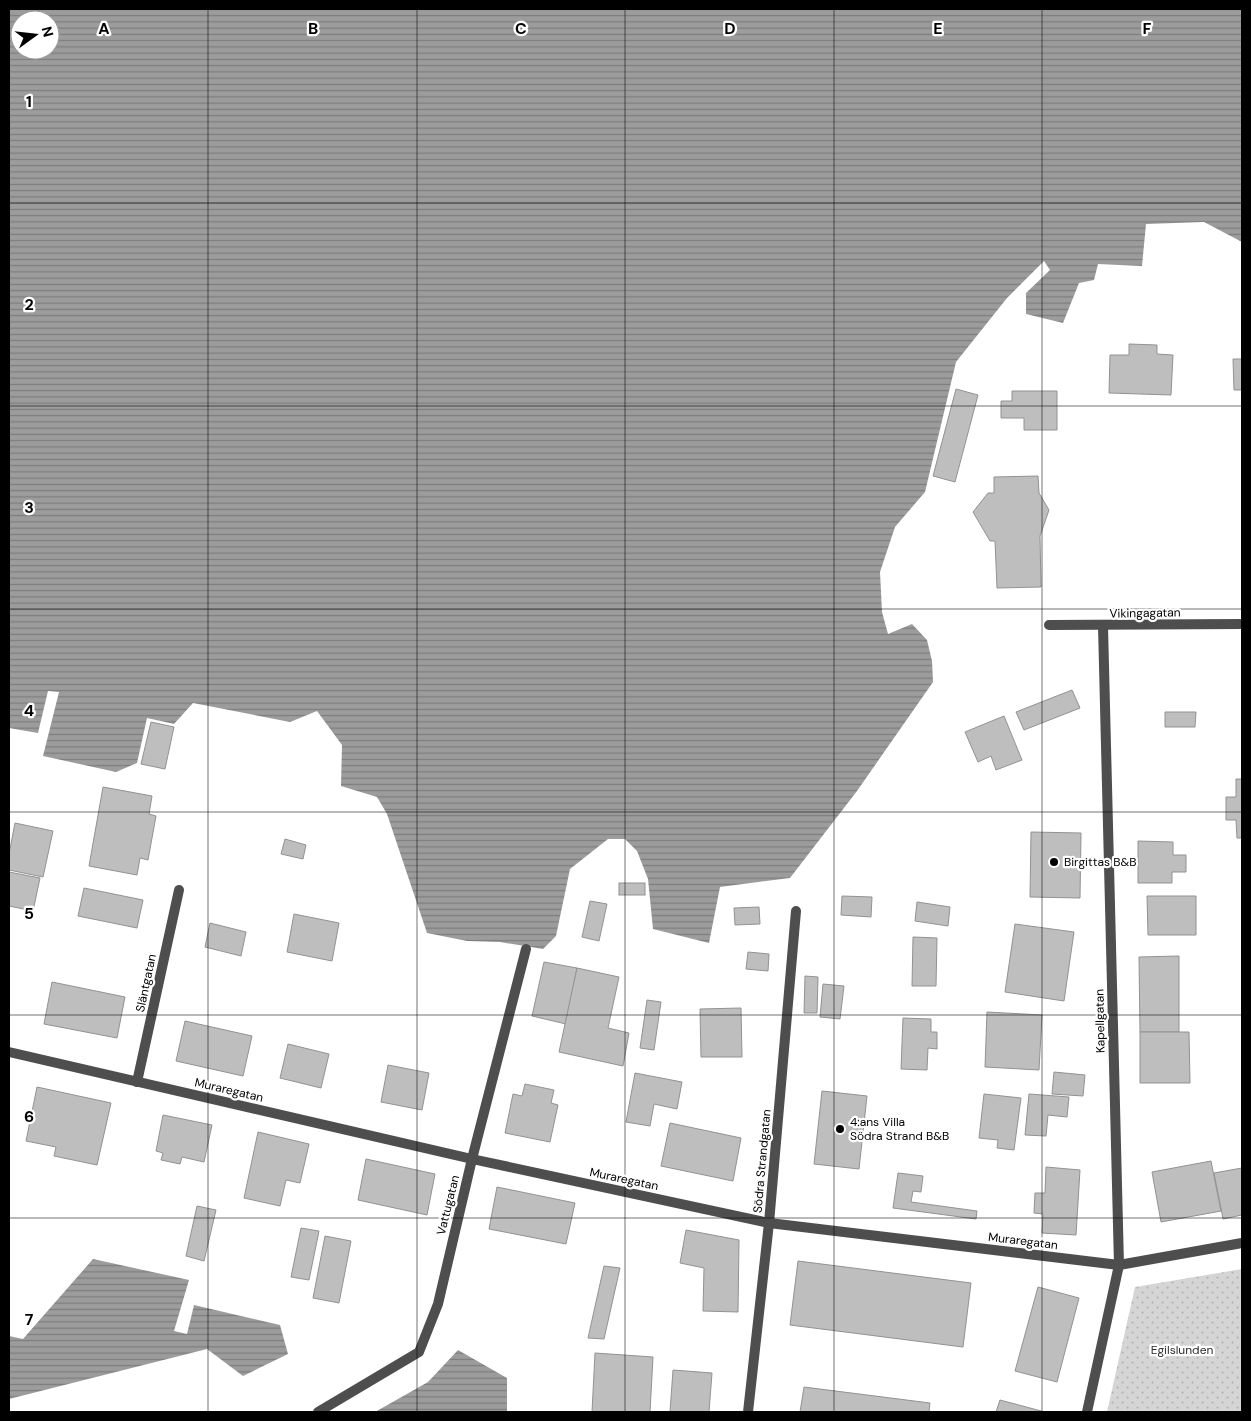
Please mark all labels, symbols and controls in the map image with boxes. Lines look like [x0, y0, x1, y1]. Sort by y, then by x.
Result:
north arrow [10, 10, 60, 60]
text: A [98, 18, 110, 39]
text: B [308, 18, 318, 39]
text: C [515, 18, 527, 39]
text: D [724, 18, 736, 39]
text: E [933, 18, 943, 39]
text: F [1143, 18, 1152, 39]
text: N [38, 24, 58, 39]
text: 1 [26, 91, 32, 112]
text: 2 [24, 294, 34, 315]
text: 3 [24, 497, 34, 518]
street label: Vikingagatan [1109, 604, 1181, 622]
text: 4 [24, 700, 34, 721]
place label: Birgittas B&B [1064, 854, 1136, 870]
marker: Birgittas B&B [1048, 856, 1060, 868]
text: 5 [24, 903, 34, 924]
street label: Släntgatan [132, 952, 160, 1013]
street label: Kapellgatan [1091, 989, 1109, 1053]
street label: Muraregatan [193, 1074, 265, 1106]
text: 6 [24, 1106, 34, 1127]
street label: Södra Strandgatan [749, 1108, 775, 1213]
place label: 4:ans Villa Södra Strand B&B [850, 1114, 949, 1144]
marker: 4:ans Villa Södra Strand B&B [834, 1123, 846, 1135]
street label: Muraregatan [588, 1164, 660, 1194]
street label: Vattugatan [433, 1173, 463, 1237]
street label: Muraregatan [987, 1229, 1059, 1253]
text: 7 [25, 1309, 34, 1330]
park label: Egilslunden [1151, 1342, 1213, 1358]

